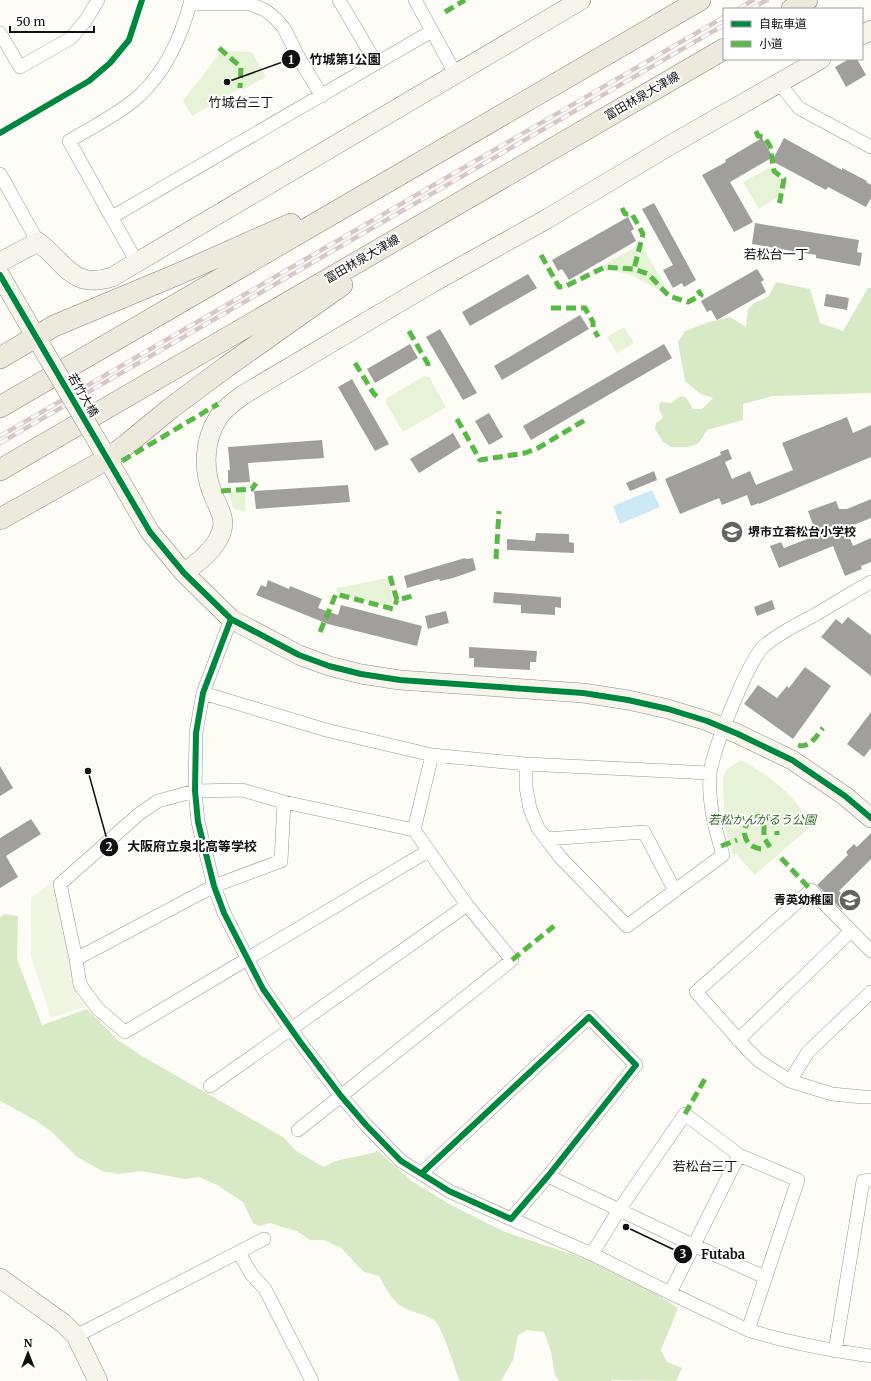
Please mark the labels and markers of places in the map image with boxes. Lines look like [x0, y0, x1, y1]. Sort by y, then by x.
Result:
callout: 竹城第1公園 [281, 47, 388, 72]
school or university icon: 堺市立若松台小学校 [719, 519, 745, 545]
place label: 堺市立若松台小学校 [748, 524, 856, 539]
callout: 大阪府立泉北高等学校 [99, 834, 265, 859]
school or university icon: 青英幼稚園 [837, 887, 863, 913]
place label: 青英幼稚園 [774, 892, 834, 907]
callout: Futaba [673, 1241, 753, 1266]

